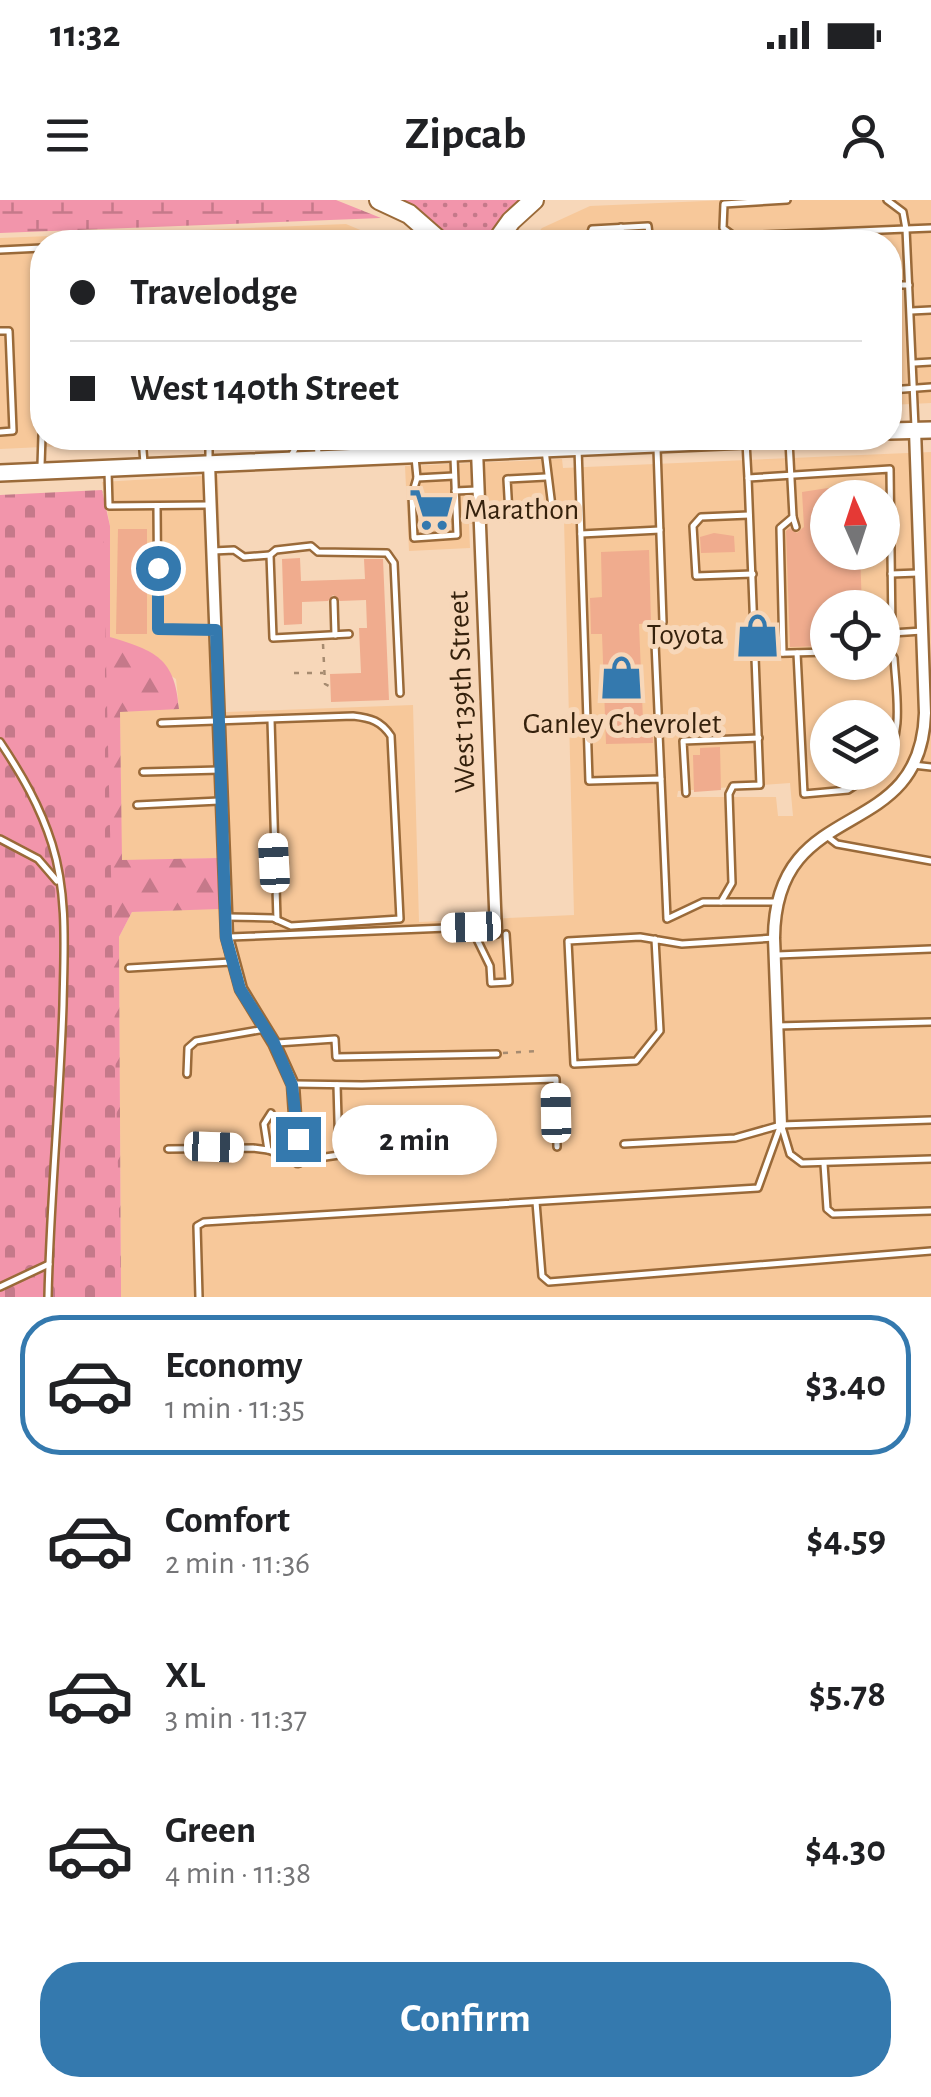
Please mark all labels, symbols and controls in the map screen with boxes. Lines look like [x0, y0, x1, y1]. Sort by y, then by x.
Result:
text: 11:32 [50, 16, 120, 54]
icon: menu [40, 108, 95, 163]
icon: person [836, 108, 891, 163]
text: Zipcab [405, 112, 526, 157]
text: Travelodge [130, 274, 298, 312]
text: West 140th Street [130, 370, 399, 408]
north arrow [810, 480, 900, 570]
map controls [810, 480, 900, 790]
supermarket icon: Marathon [407, 486, 455, 534]
place label: Marathon [464, 495, 579, 525]
route start [136, 546, 181, 591]
street label: West 139th Street [443, 590, 481, 794]
button: locate [810, 590, 900, 680]
shop icon: Toyota [733, 611, 781, 659]
place label: Toyota [646, 620, 724, 650]
shop icon: Ganley Chevrolet [598, 653, 646, 701]
button: layers [810, 700, 900, 790]
place label: Ganley Chevrolet [523, 709, 722, 739]
car [257, 832, 291, 894]
car [440, 911, 502, 943]
car [540, 1083, 572, 1143]
callout: 2 min [333, 1104, 498, 1174]
route end [276, 1117, 321, 1162]
text: 2 min [379, 1124, 450, 1156]
car [183, 1131, 245, 1163]
icon: car [45, 1340, 135, 1430]
text: Economy [165, 1347, 303, 1385]
text: $3.40 [805, 1366, 886, 1404]
text: 1 min · 11:35 [165, 1392, 305, 1424]
icon: car [45, 1495, 135, 1585]
text: Comfort [165, 1502, 290, 1540]
text: $4.59 [806, 1521, 886, 1559]
text: 2 min · 11:36 [165, 1547, 310, 1579]
icon: car [45, 1650, 135, 1740]
text: XL [165, 1657, 205, 1695]
text: $5.78 [809, 1676, 886, 1714]
text: 3 min · 11:37 [165, 1702, 307, 1734]
icon: car [45, 1805, 135, 1895]
text: Green [165, 1812, 256, 1850]
text: $4.30 [805, 1831, 886, 1869]
text: 4 min · 11:38 [165, 1857, 311, 1889]
button: Confirm [40, 1962, 891, 2077]

